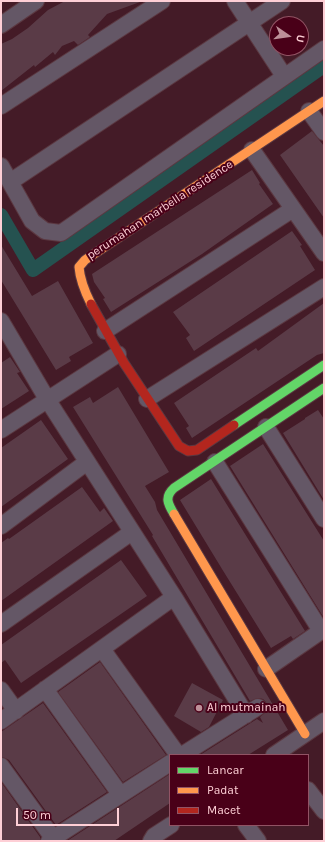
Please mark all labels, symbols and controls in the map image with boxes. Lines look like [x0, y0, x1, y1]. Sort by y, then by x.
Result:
north arrow [269, 16, 309, 56]
text: U [293, 33, 307, 44]
street label: perumahan marbella residence [84, 157, 236, 263]
place label: Al mutmainah [207, 701, 286, 715]
marker: Al mutmainah [194, 703, 204, 713]
legend [169, 754, 309, 826]
text: Lancar [207, 763, 244, 777]
text: Padat [207, 783, 238, 797]
scale bar [18, 800, 121, 826]
text: Macet [207, 803, 241, 817]
text: 50 m [23, 808, 51, 822]

